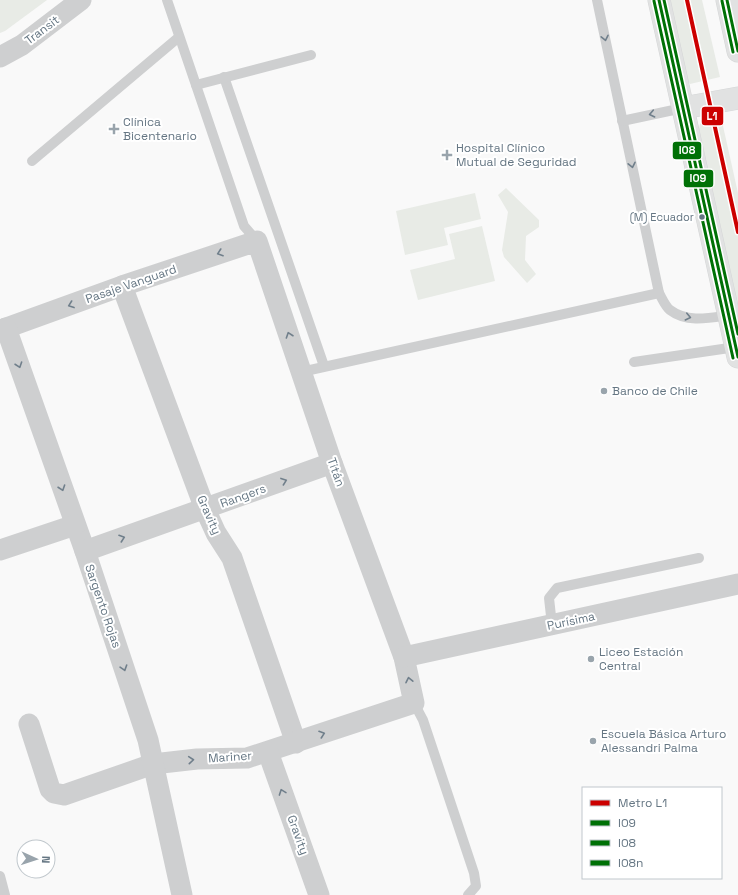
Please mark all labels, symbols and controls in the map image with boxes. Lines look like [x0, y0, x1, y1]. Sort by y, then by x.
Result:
street label: Transit [21, 12, 63, 48]
one-way arrow [600, 35, 609, 41]
line badge: L1 [701, 106, 724, 126]
text: L1 [707, 109, 717, 123]
one-way arrow [649, 110, 656, 118]
place label: Clínica Bicentenario [123, 114, 197, 144]
marker: Clínica Bicentenario [108, 123, 120, 135]
place label: Hospital Clínico Mutual de Seguridad [456, 140, 577, 170]
line badge: I08 [672, 141, 702, 160]
text: I08 [679, 143, 696, 157]
marker: Hospital Clínico Mutual de Seguridad [441, 149, 453, 161]
one-way arrow [627, 162, 635, 169]
line badge: I09 [683, 169, 714, 188]
text: I09 [690, 171, 707, 185]
place label: (M) Ecuador [630, 210, 694, 224]
marker: (M) Ecuador [697, 212, 707, 222]
one-way arrow [216, 249, 223, 257]
street label: Pasaje Vanguard [83, 261, 179, 307]
one-way arrow [67, 301, 74, 309]
one-way arrow [685, 312, 691, 320]
one-way arrow [285, 332, 293, 339]
one-way arrow [15, 362, 23, 369]
place label: Banco de Chile [612, 383, 698, 399]
marker: Banco de Chile [599, 386, 609, 396]
street label: Titán [323, 455, 349, 489]
one-way arrow [280, 477, 287, 485]
street label: Rangers [218, 480, 268, 512]
one-way arrow [58, 484, 66, 491]
street label: Gravity [193, 493, 225, 537]
one-way arrow [118, 535, 125, 543]
street label: Sargento Rojas [81, 562, 125, 650]
street label: Purísima [546, 608, 596, 634]
place label: Liceo Estación Central [599, 644, 683, 674]
marker: Liceo Estación Central [586, 654, 596, 664]
one-way arrow [120, 664, 128, 671]
one-way arrow [405, 677, 413, 683]
place label: Escuela Básica Arturo Alessandri Palma [601, 726, 726, 756]
one-way arrow [318, 730, 325, 739]
marker: Escuela Básica Arturo Alessandri Palma [588, 736, 598, 746]
street label: Mariner [208, 747, 253, 767]
one-way arrow [188, 755, 194, 764]
legend [582, 787, 722, 879]
one-way arrow [279, 789, 287, 796]
text: Metro L1 [618, 795, 667, 811]
street label: Gravity [283, 813, 313, 857]
text: I09 [618, 815, 636, 831]
text: I08 [618, 835, 636, 851]
north arrow [16, 839, 56, 879]
text: N [39, 855, 53, 864]
text: I08n [618, 855, 643, 871]

